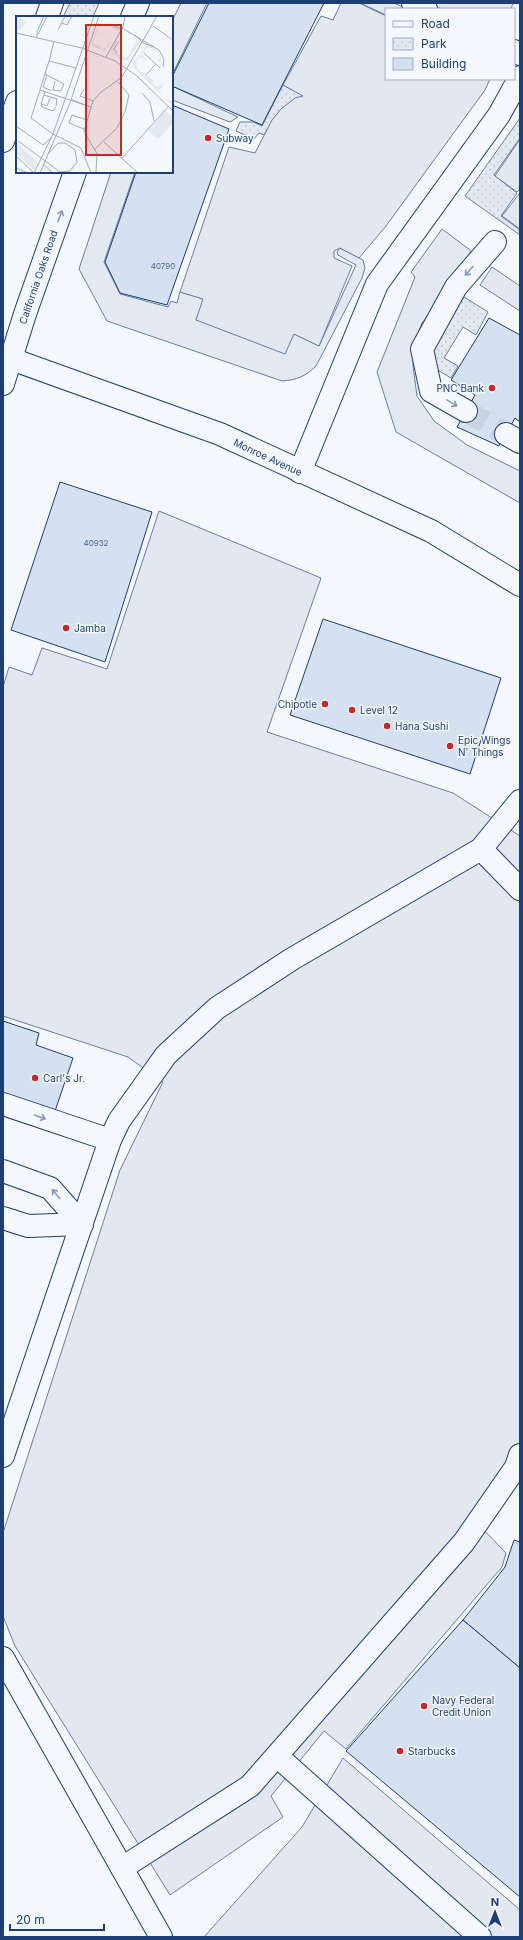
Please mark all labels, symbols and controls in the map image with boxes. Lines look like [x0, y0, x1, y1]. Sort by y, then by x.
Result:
legend [385, 8, 515, 80]
inset map [16, 16, 173, 173]
text: Road [421, 16, 450, 31]
text: Park [421, 36, 447, 51]
text: Building [421, 56, 466, 71]
place label: Subway [216, 132, 254, 144]
marker: Subway [203, 133, 213, 143]
one-way arrow [56, 210, 64, 222]
street label: California Oaks Road [16, 228, 60, 326]
house number: 40790 [151, 261, 175, 271]
one-way arrow [465, 266, 474, 276]
place label: PNC Bank [436, 382, 485, 394]
marker: PNC Bank [487, 383, 497, 393]
one-way arrow [446, 399, 458, 407]
street label: Monroe Avenue [232, 436, 304, 478]
house number: 40932 [84, 538, 109, 548]
place label: Jamba [74, 622, 106, 634]
marker: Jamba [61, 623, 71, 633]
place label: Chipotle [278, 698, 317, 710]
marker: Chipotle [320, 699, 330, 709]
place label: Level 12 [360, 704, 398, 716]
marker: Level 12 [347, 705, 357, 715]
place label: Hana Sushi [395, 720, 448, 732]
marker: Hana Sushi [382, 721, 392, 731]
place label: Epic Wings N' Things [458, 734, 511, 758]
marker: Epic Wings N' Things [445, 741, 455, 751]
place label: Carl's Jr. [43, 1072, 85, 1084]
marker: Carl's Jr. [30, 1073, 40, 1083]
one-way arrow [33, 1114, 46, 1121]
one-way arrow [52, 1189, 61, 1200]
place label: Navy Federal Credit Union [432, 1694, 494, 1718]
marker: Navy Federal Credit Union [419, 1701, 429, 1711]
place label: Starbucks [408, 1745, 456, 1757]
marker: Starbucks [395, 1746, 405, 1756]
north arrow [475, 1892, 515, 1932]
text: N [491, 1895, 499, 1909]
scale bar [10, 1906, 104, 1932]
text: 20 m [16, 1912, 45, 1927]

